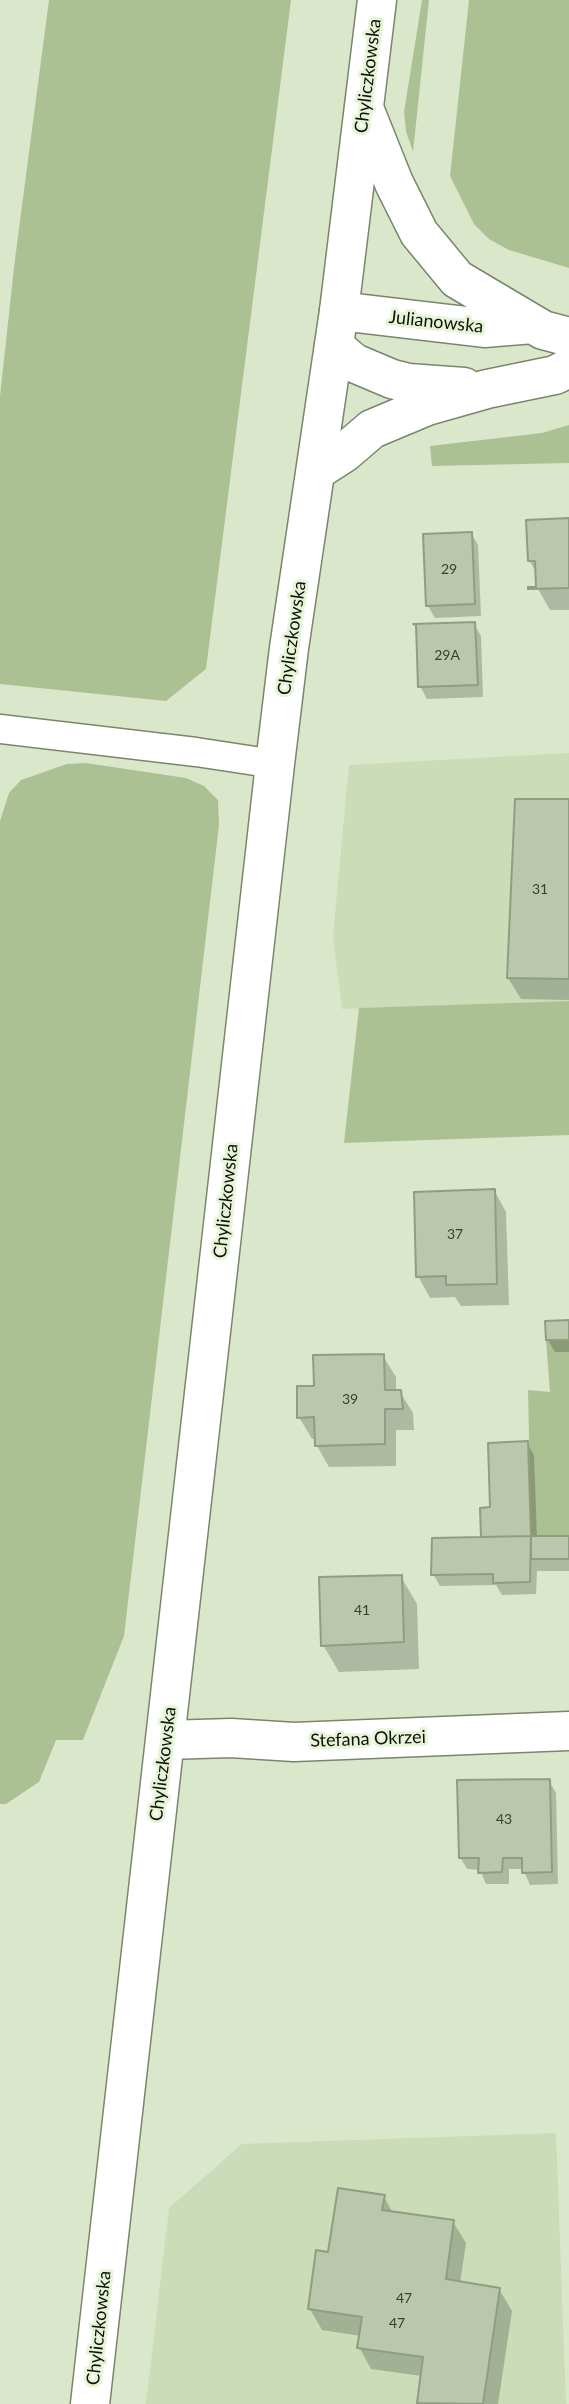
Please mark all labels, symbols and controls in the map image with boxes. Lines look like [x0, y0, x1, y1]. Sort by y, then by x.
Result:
street label: Chyliczkowska [350, 18, 386, 134]
street label: Julianowska [388, 306, 484, 338]
house number: 29 [441, 561, 457, 577]
street label: Chyliczkowska [273, 580, 311, 696]
house number: 29A [434, 647, 460, 663]
house number: 31 [532, 881, 548, 897]
street label: Chyliczkowska [209, 1143, 243, 1259]
house number: 37 [447, 1226, 463, 1242]
house number: 39 [342, 1391, 358, 1407]
house number: 41 [354, 1602, 370, 1618]
street label: Chyliczkowska [145, 1706, 181, 1822]
street label: Stefana Okrzei [310, 1726, 426, 1752]
house number: 43 [496, 1811, 512, 1827]
street label: Chyliczkowska [82, 2270, 116, 2386]
house number: 47 [396, 2290, 412, 2306]
house number: 47 [389, 2315, 405, 2331]

